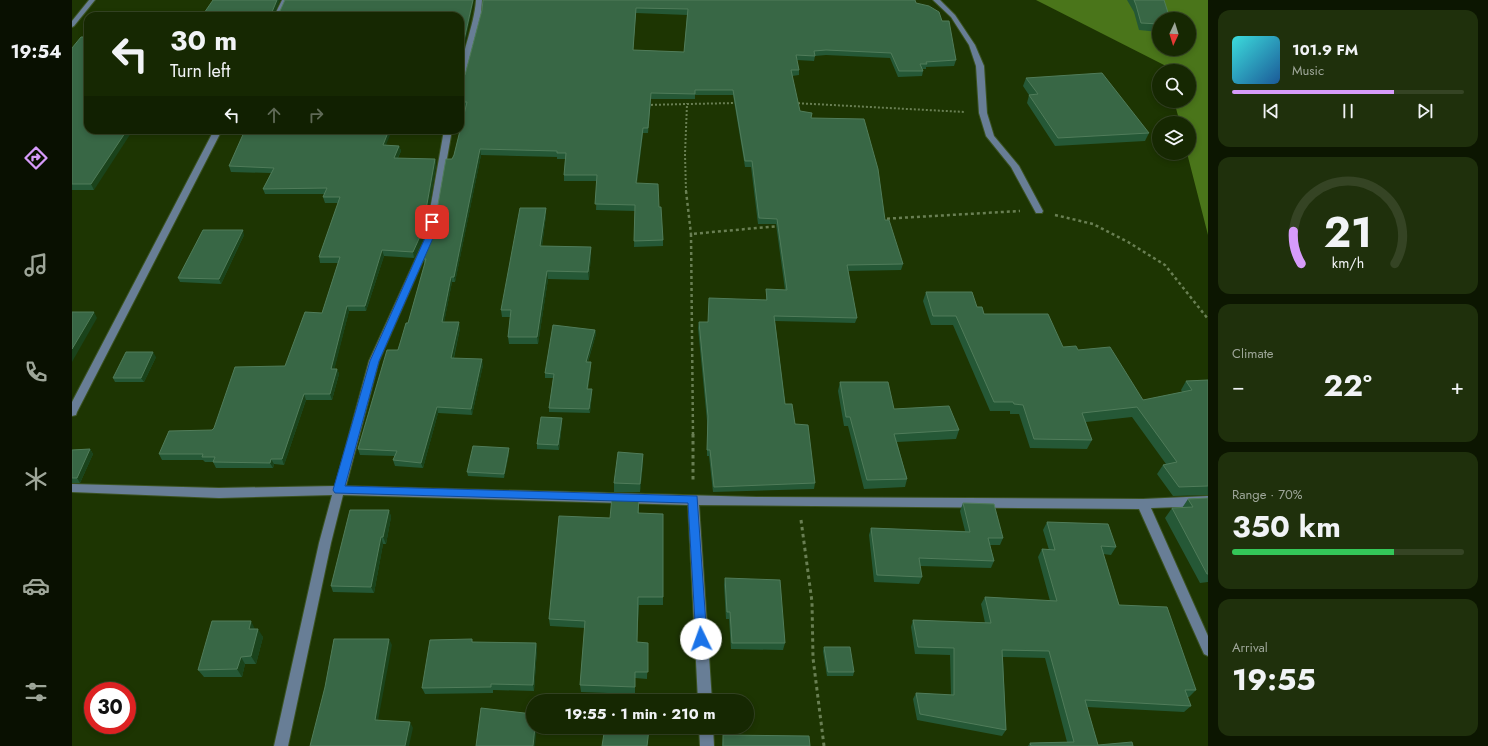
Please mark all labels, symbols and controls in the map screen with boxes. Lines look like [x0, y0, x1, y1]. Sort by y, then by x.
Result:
north arrow [1152, 12, 1196, 56]
map controls [1152, 12, 1196, 160]
text: 30 m [170, 20, 237, 61]
icon: left [104, 28, 156, 80]
text: 19:54 [10, 39, 62, 65]
text: 101.9 FM [1292, 39, 1358, 61]
text: Turn left [170, 58, 230, 84]
text: Music [1292, 61, 1324, 80]
button: search [1152, 64, 1196, 108]
icon: previous [1260, 100, 1282, 122]
icon: pause [1337, 100, 1359, 122]
icon: next [1414, 100, 1436, 122]
icon: left [221, 104, 243, 126]
icon: ahead [263, 104, 285, 126]
icon: right [305, 104, 327, 126]
button: layers [1152, 116, 1196, 160]
icon: directions [22, 144, 50, 172]
text: 21 [1324, 202, 1372, 263]
pin [415, 205, 449, 239]
icon: arrive [421, 211, 443, 233]
icon: music [22, 251, 50, 279]
text: km/h [1332, 252, 1364, 272]
text: Climate [1232, 344, 1273, 363]
icon: phone [22, 358, 50, 386]
text: 22° [1324, 364, 1372, 407]
text: − [1232, 370, 1245, 402]
text: + [1450, 370, 1464, 402]
icon: climate [22, 465, 50, 493]
text: Range · 70% [1232, 485, 1303, 504]
text: 350 km [1232, 505, 1341, 548]
icon: car [22, 572, 50, 600]
position arrow [680, 618, 722, 660]
text: Arrival [1232, 638, 1268, 657]
text: 19:55 [1232, 658, 1316, 701]
icon: filters [22, 678, 50, 706]
speed limit sign: 30 [84, 682, 136, 734]
text: 19:55 · 1 min · 210 m [565, 703, 715, 725]

